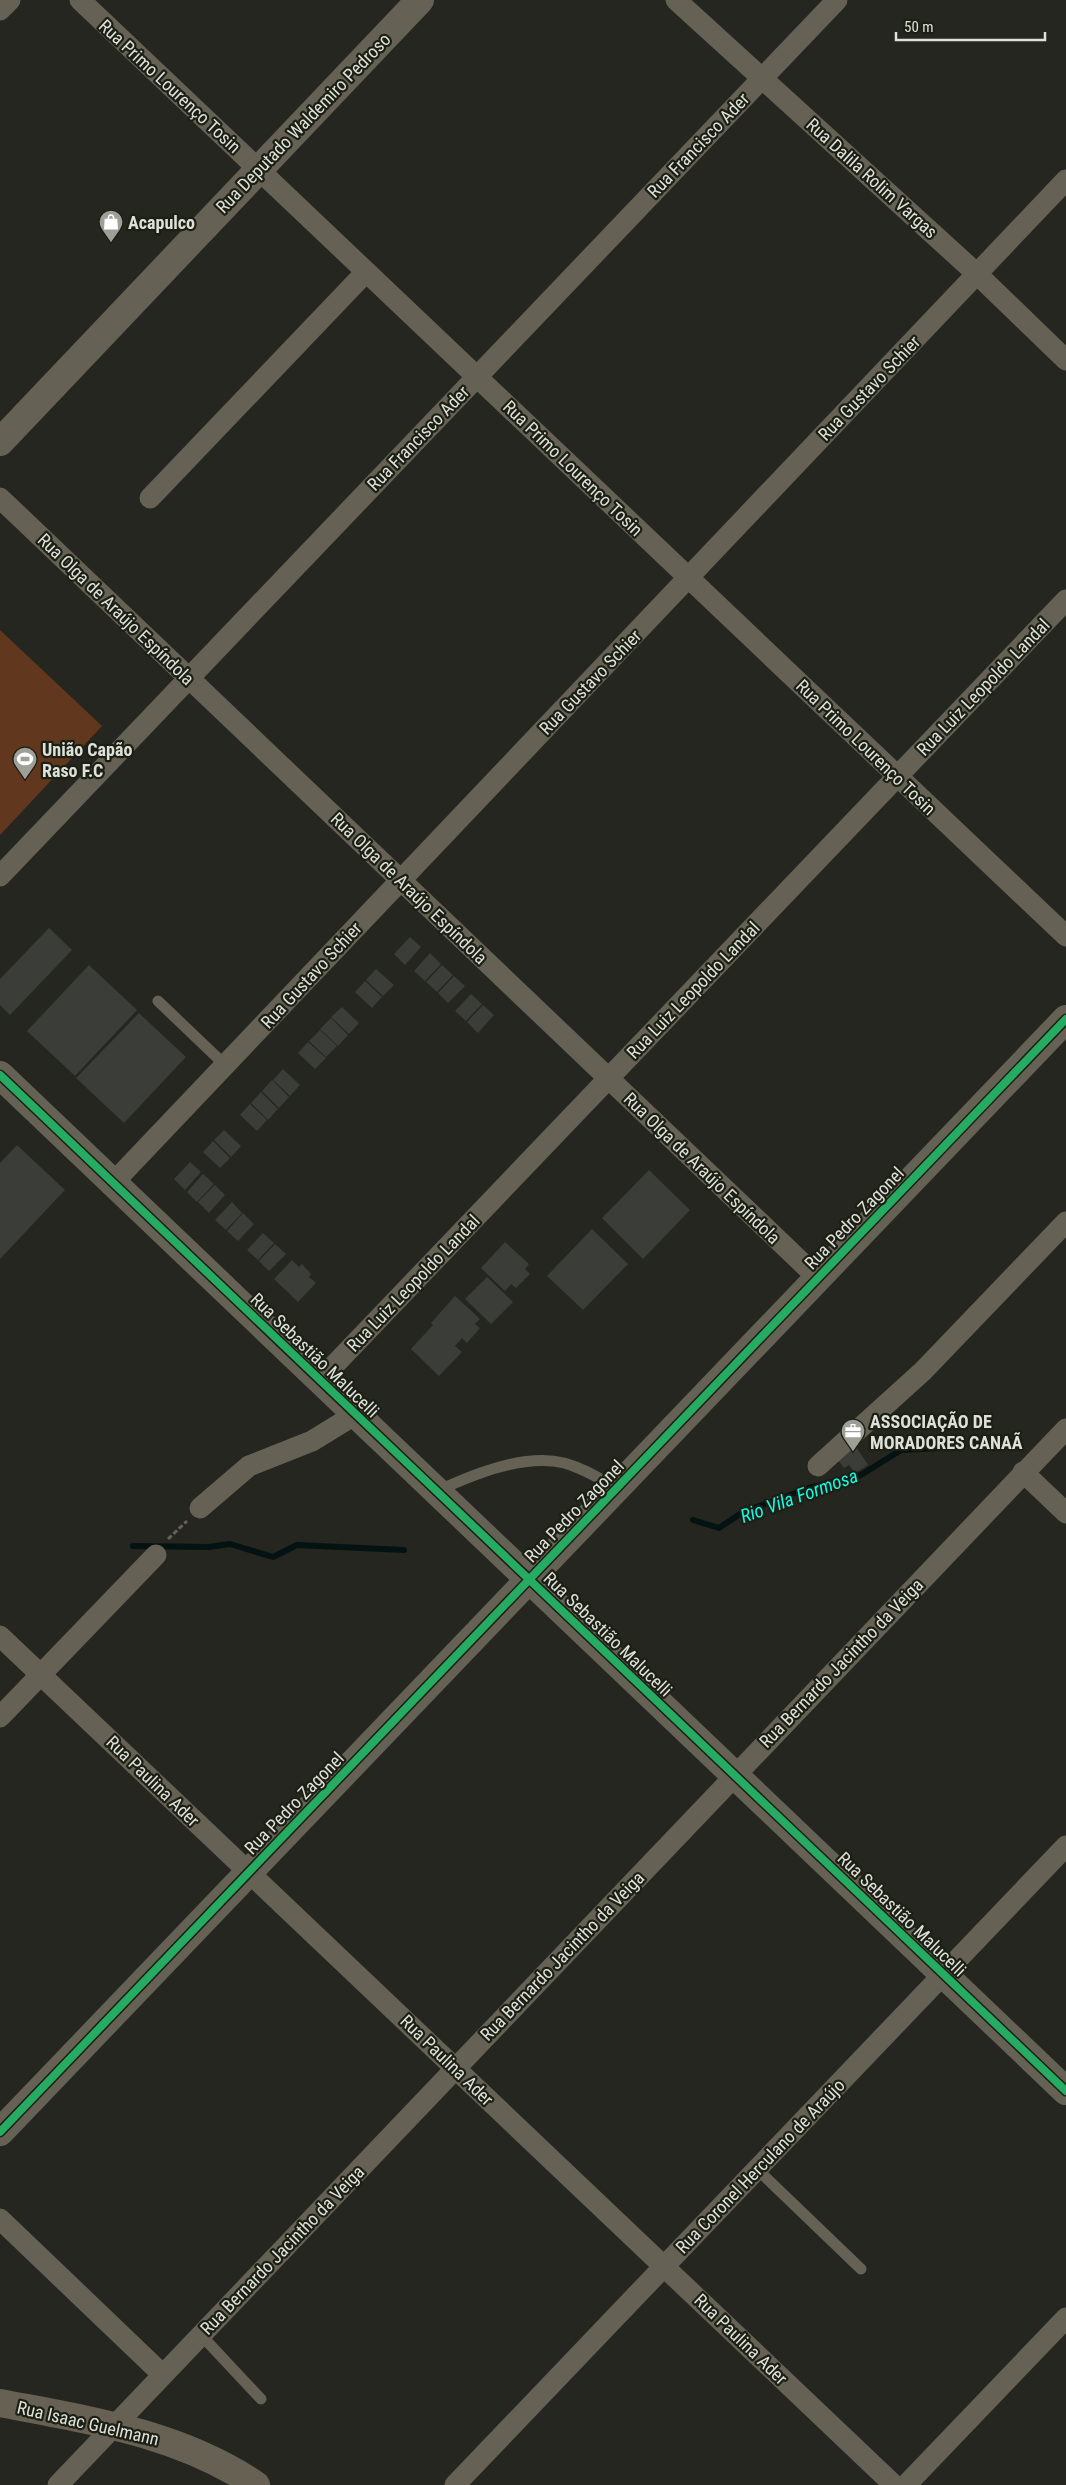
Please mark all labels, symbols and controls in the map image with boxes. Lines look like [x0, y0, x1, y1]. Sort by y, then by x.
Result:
scale bar [896, 10, 1045, 42]
street label: Rua Primo Lourenço Tosin [95, 15, 245, 157]
text: 50 m [904, 18, 934, 36]
street label: Rua Deputado Waldemiro Pedroso [211, 29, 395, 217]
street label: Rua Francisco Ader [643, 88, 754, 202]
street label: Rua Dalila Rolim Vargas [802, 114, 942, 242]
shop icon: Acapulco [98, 209, 124, 243]
place label: Acapulco [128, 212, 195, 233]
street label: Rua Gustavo Schier [814, 331, 925, 445]
street label: Rua Francisco Ader [363, 381, 474, 495]
street label: Rua Primo Lourenço Tosin [499, 396, 647, 540]
street label: Rua Olga de Araújo Espíndola [34, 529, 198, 689]
street label: Rua Luiz Leopoldo Landal [912, 614, 1054, 760]
street label: Rua Gustavo Schier [535, 625, 646, 739]
street label: Rua Primo Lourenço Tosin [792, 675, 940, 819]
place label: União Capão Raso F.C [42, 739, 132, 781]
sports icon: União Capão Raso F.C [12, 746, 38, 780]
street label: Rua Olga de Araújo Espíndola [327, 808, 491, 968]
street label: Rua Gustavo Schier [256, 917, 366, 1032]
street label: Rua Luiz Leopoldo Landal [622, 917, 764, 1063]
street label: Rua Olga de Araújo Espíndola [620, 1088, 784, 1248]
street label: Rua Pedro Zagonel [800, 1163, 908, 1273]
street label: Rua Luiz Leopoldo Landal [342, 1210, 484, 1356]
street label: Rua Sebastião Malucelli [247, 1288, 383, 1422]
place label: ASSOCIAÇÃO DE MORADORES CANAÃ [870, 1411, 1023, 1453]
office icon: ASSOCIAÇÃO DE MORADORES CANAÃ [840, 1418, 866, 1452]
street label: Rua Pedro Zagonel [520, 1456, 628, 1566]
water label: Rio Vila Formosa [737, 1464, 861, 1528]
street label: Rua Sebastião Malucelli [540, 1567, 676, 1701]
street label: Rua Bernardo Jacintho da Veiga [755, 1574, 927, 1752]
street label: Rua Paulina Ader [102, 1731, 204, 1831]
street label: Rua Pedro Zagonel [240, 1748, 348, 1858]
street label: Rua Sebastião Malucelli [834, 1847, 970, 1981]
street label: Rua Bernardo Jacintho da Veiga [476, 1867, 648, 2045]
street label: Rua Paulina Ader [396, 2010, 498, 2110]
street label: Rua Coronel Herculano de Araújo [671, 2075, 849, 2257]
street label: Rua Bernardo Jacintho da Veiga [196, 2161, 368, 2339]
street label: Rua Paulina Ader [690, 2289, 792, 2389]
street label: Rua Isaac Guelmann [15, 2396, 161, 2450]

